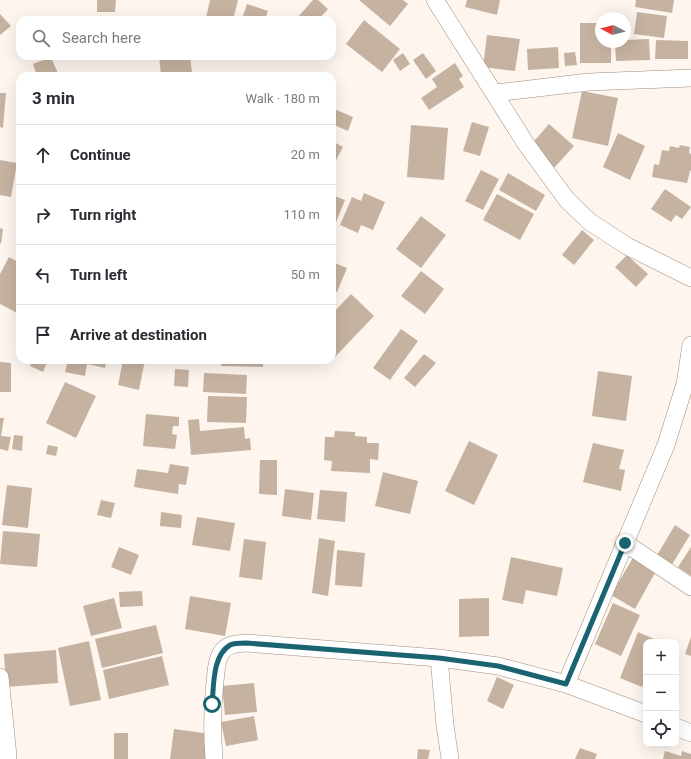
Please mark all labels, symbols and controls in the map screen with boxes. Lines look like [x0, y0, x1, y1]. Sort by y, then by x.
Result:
north arrow [595, 12, 631, 48]
search box [16, 16, 336, 60]
icon: search [30, 27, 52, 49]
text: Search here [62, 29, 141, 47]
text: 3 min [32, 88, 75, 108]
text: Walk · 180 m [245, 91, 320, 106]
icon: ahead [32, 144, 54, 166]
text: Continue [70, 146, 131, 164]
text: 20 m [291, 147, 320, 162]
icon: right [32, 204, 54, 226]
text: Turn right [70, 206, 136, 224]
text: 110 m [283, 207, 320, 222]
icon: left [32, 264, 54, 286]
text: Turn left [70, 266, 127, 284]
text: 50 m [291, 267, 320, 282]
icon: arrive [32, 324, 54, 346]
text: Arrive at destination [70, 326, 207, 344]
route end [616, 534, 634, 552]
map controls [643, 639, 679, 747]
button: + [643, 639, 679, 675]
button: − [643, 675, 679, 711]
route start [203, 695, 221, 713]
button: locate [643, 711, 679, 747]

